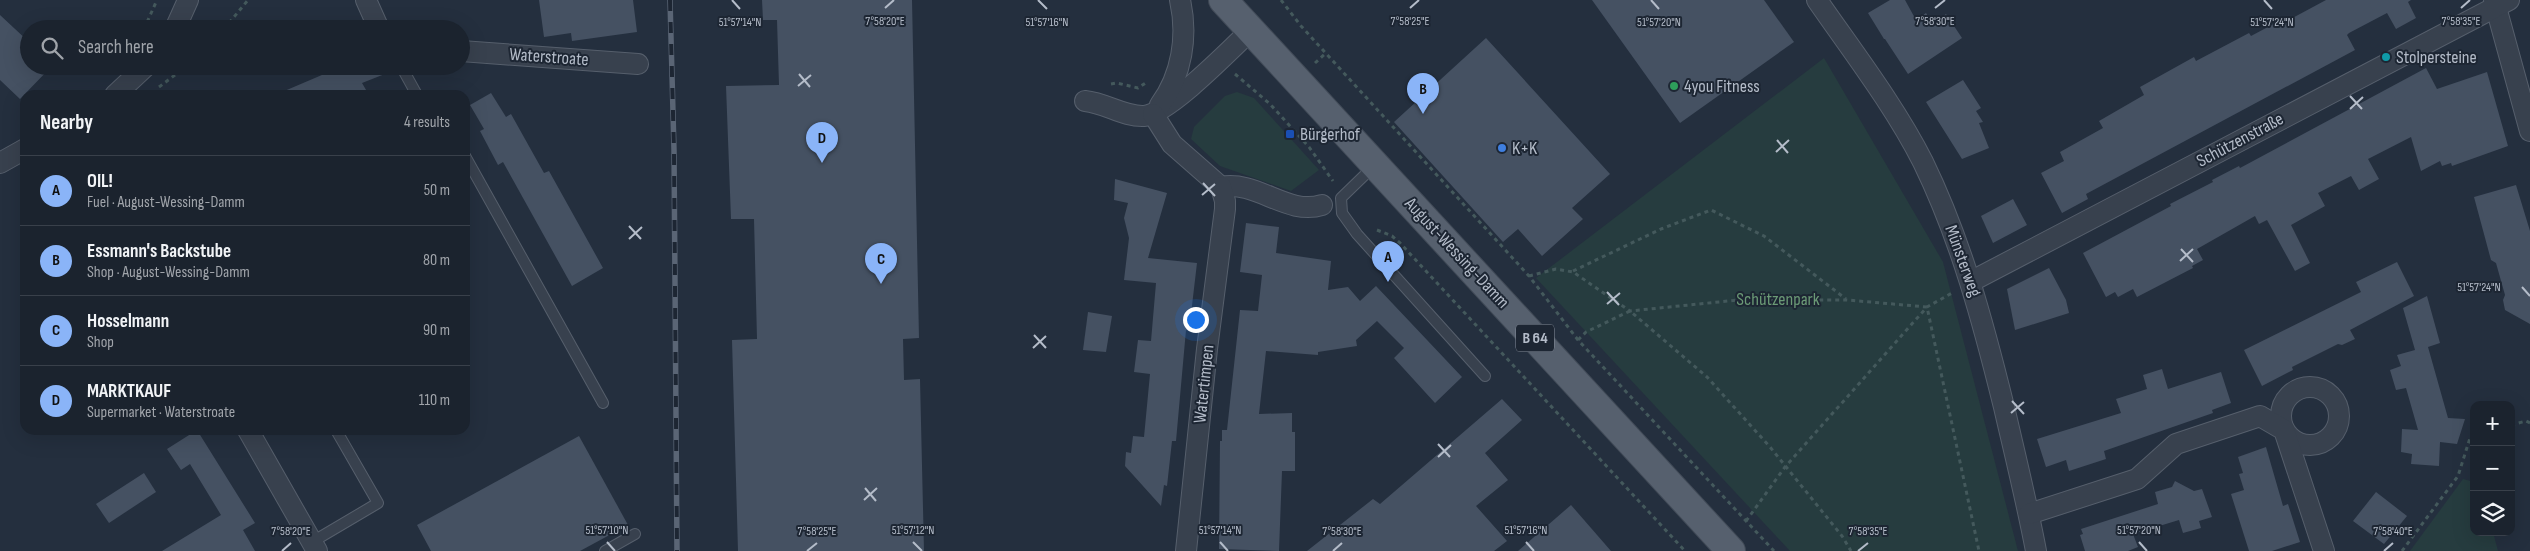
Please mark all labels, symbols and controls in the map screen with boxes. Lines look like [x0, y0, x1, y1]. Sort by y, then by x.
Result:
text: 7°58'20"E [865, 14, 905, 29]
text: 7°58'25"E [1391, 14, 1430, 29]
text: 7°58'30"E [1915, 14, 1955, 29]
text: 7°58'35"E [2442, 14, 2481, 29]
text: 51°57'14"N [719, 15, 761, 30]
text: 51°57'16"N [1026, 15, 1068, 30]
text: 51°57'20"N [1637, 15, 1681, 30]
text: 51°57'24"N [2250, 15, 2294, 30]
search box [20, 20, 470, 75]
icon: search [38, 34, 66, 62]
text: Search here [78, 36, 154, 59]
street label: Waterstroate [509, 44, 589, 70]
place label: Stolpersteine [2396, 47, 2477, 68]
marker: Stolpersteine [2380, 51, 2392, 63]
pin: B [1407, 73, 1439, 114]
place label: 4you Fitness [1684, 76, 1760, 97]
marker: 4you Fitness [1668, 80, 1680, 92]
street label: Schützenstraße [2193, 108, 2287, 172]
text: Nearby [40, 110, 93, 135]
text: 4 results [404, 113, 450, 132]
pin: D [806, 122, 838, 163]
place label: Bürgerhof [1300, 124, 1361, 145]
marker: Bürgerhof [1284, 128, 1296, 140]
place label: K+K [1512, 138, 1538, 159]
marker: K+K [1496, 142, 1508, 154]
text: OIL! [87, 170, 113, 193]
text: A [52, 181, 60, 200]
text: 50 m [424, 181, 450, 200]
text: Fuel · August-Wessing-Damm [87, 193, 245, 212]
street label: August-Wessing-Damm [1400, 193, 1514, 313]
street label: Münsterweg [1940, 222, 1986, 300]
text: Essmann's Backstube [87, 240, 231, 263]
pin: A [1372, 241, 1404, 282]
pin: C [865, 243, 897, 284]
text: B [52, 251, 60, 270]
text: 80 m [423, 251, 450, 270]
text: Shop · August-Wessing-Damm [87, 263, 250, 282]
text: 51°57'24"N [2457, 280, 2501, 295]
park label: Schützenpark [1736, 289, 1820, 310]
your location [1183, 307, 1209, 333]
text: Hosselmann [87, 310, 169, 333]
text: C [52, 321, 60, 340]
text: 90 m [423, 321, 450, 340]
road number: B 64 [1516, 324, 1554, 352]
text: Shop [87, 333, 114, 352]
street label: Watertimpen [1189, 344, 1219, 424]
text: MARKTKAUF [87, 380, 171, 403]
text: D [52, 391, 60, 410]
text: 110 m [419, 391, 450, 410]
map controls [2470, 401, 2515, 536]
button: + [2470, 401, 2515, 446]
text: Supermarket · Waterstroate [87, 403, 235, 422]
button: − [2470, 446, 2515, 491]
button: layers [2470, 491, 2515, 536]
text: 51°57'10"N [585, 523, 629, 538]
text: 51°57'12"N [892, 523, 934, 538]
text: 51°57'14"N [1199, 523, 1241, 538]
text: 51°57'16"N [1505, 523, 1547, 538]
text: 51°57'20"N [2117, 523, 2161, 538]
text: 7°58'20"E [271, 524, 311, 539]
text: 7°58'25"E [798, 524, 837, 539]
text: 7°58'30"E [1322, 524, 1362, 539]
text: 7°58'35"E [1849, 524, 1888, 539]
text: 7°58'40"E [2373, 524, 2413, 539]

